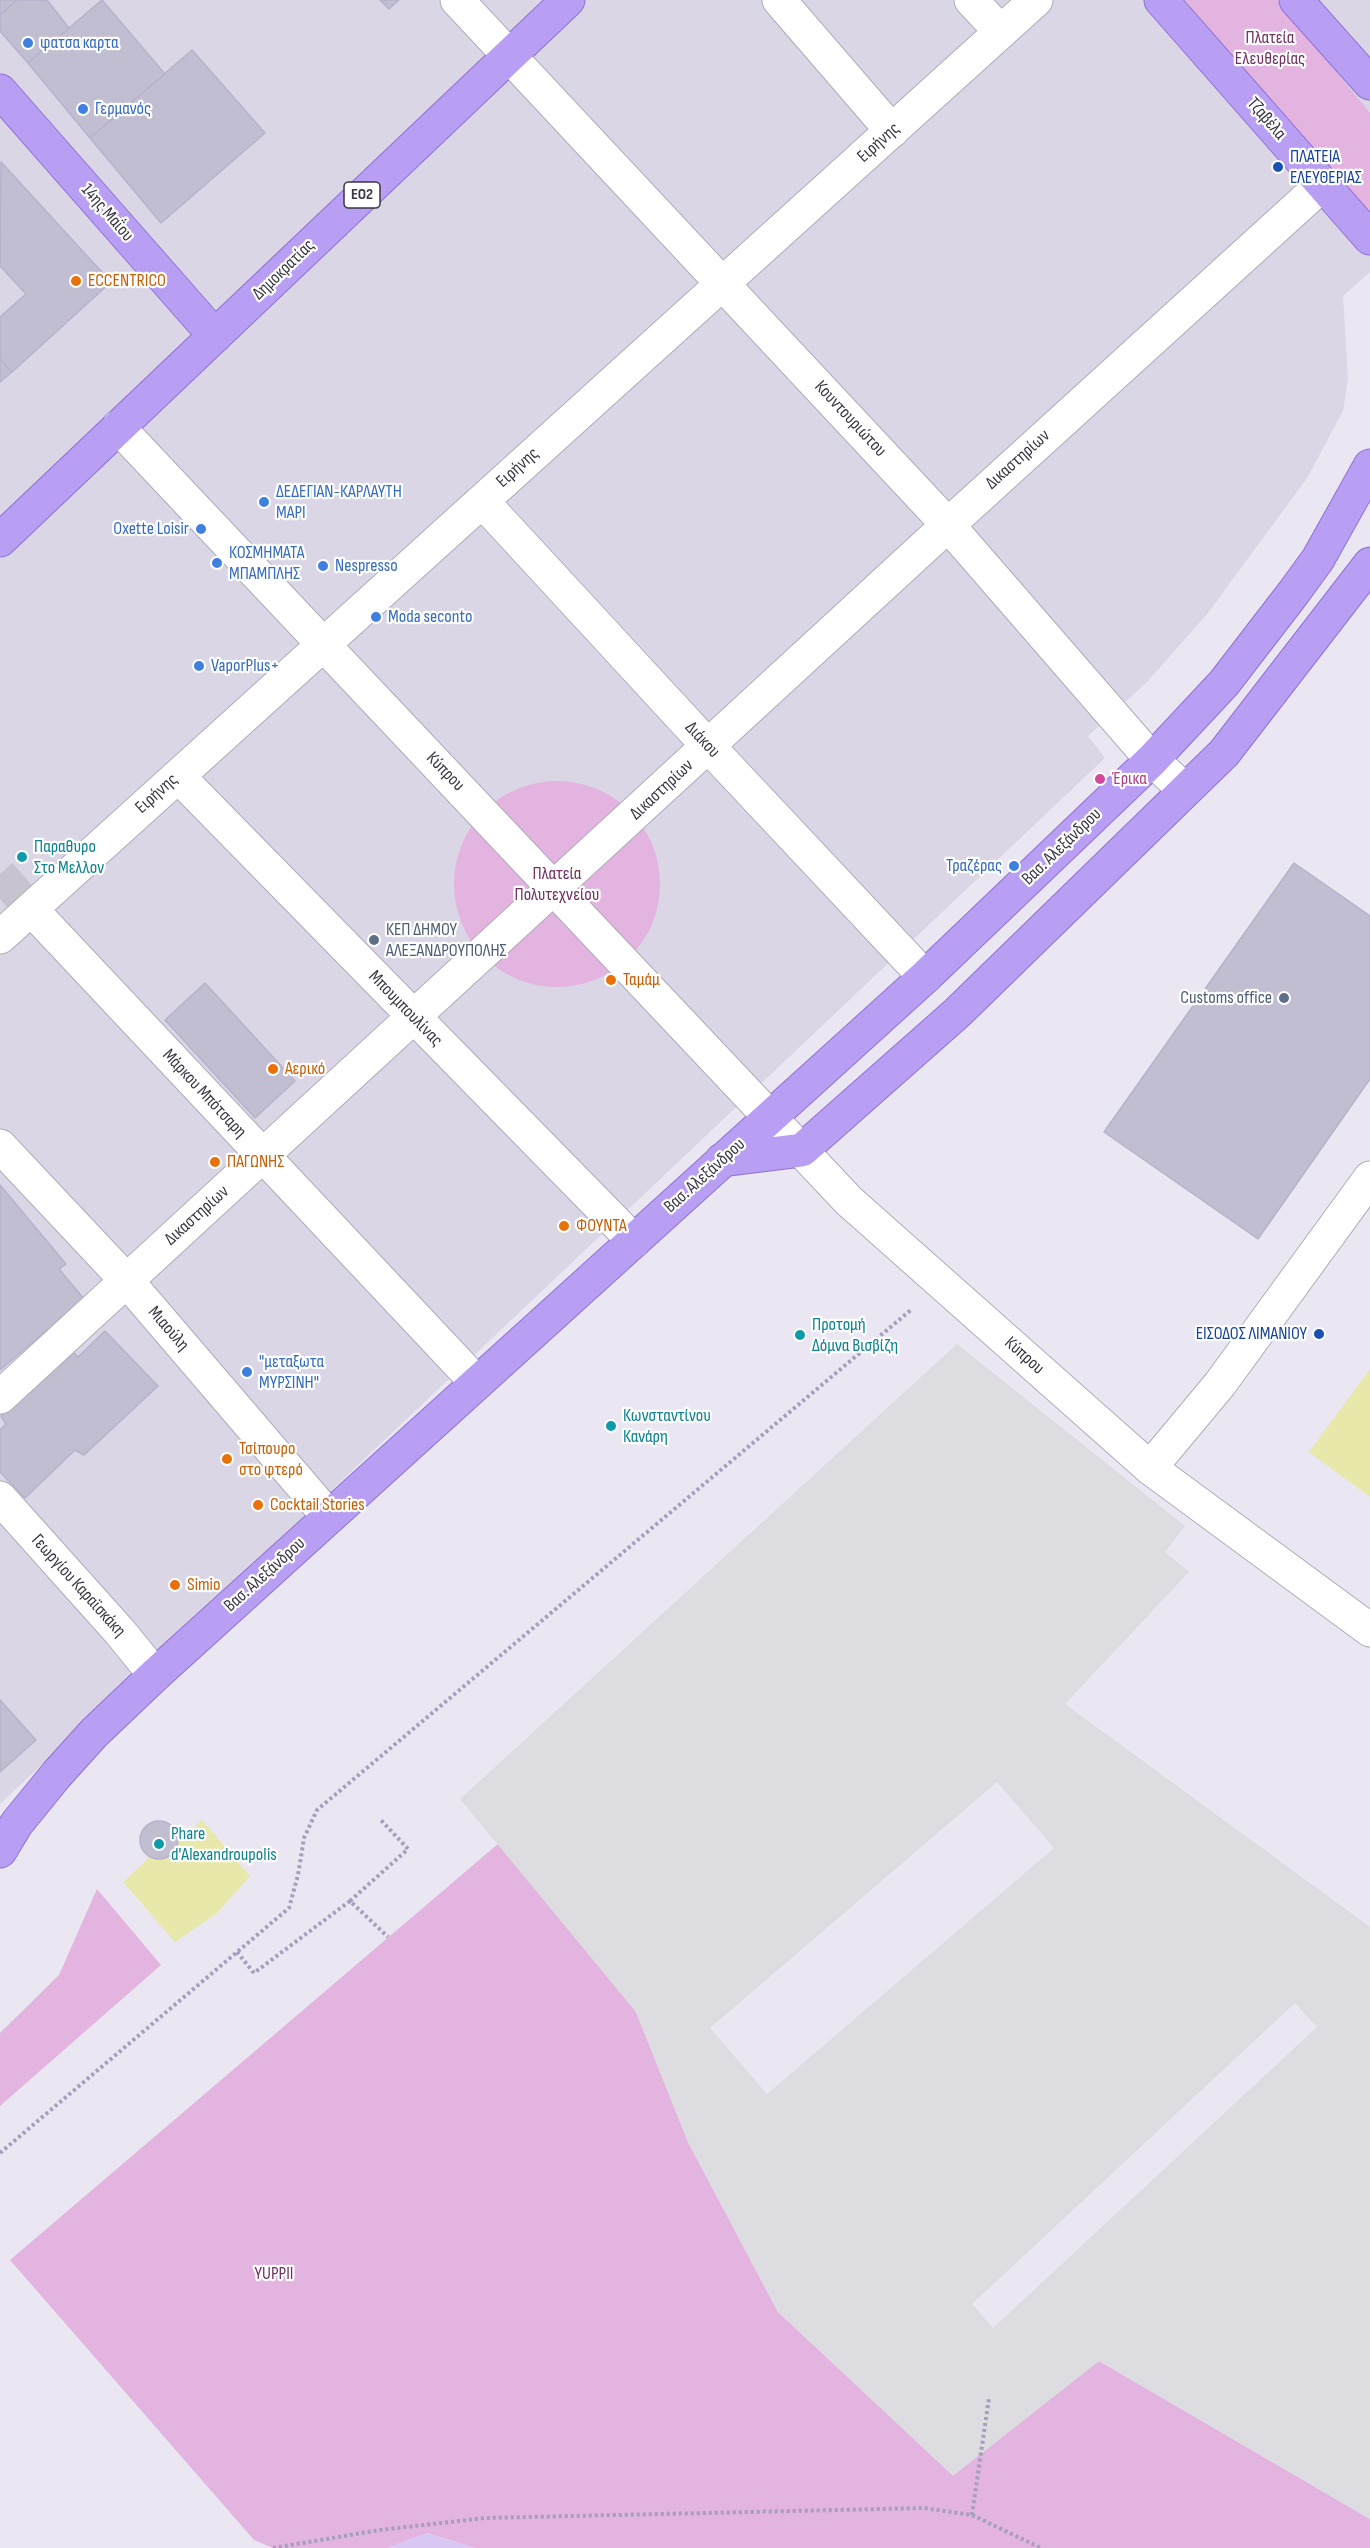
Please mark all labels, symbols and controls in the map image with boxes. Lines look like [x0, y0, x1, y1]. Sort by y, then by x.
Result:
park label: Πλατεία Ελευθερίας [1235, 27, 1305, 70]
place label: φατσα καρτα [40, 32, 118, 54]
marker: φατσα καρτα [21, 36, 35, 50]
street label: Τζαβέλα [1242, 93, 1290, 145]
place label: Γερμανός [95, 98, 151, 120]
marker: Γερμανός [76, 102, 90, 116]
street label: Ειρήνης [853, 118, 905, 168]
place label: ΠΛΑΤΕΙΑ ΕΛΕΥΘΕΡΙΑΣ [1290, 146, 1362, 188]
marker: ΠΛΑΤΕΙΑ ΕΛΕΥΘΕΡΙΑΣ [1271, 160, 1285, 174]
street label: 14ης Μαΐου [76, 180, 138, 246]
road number: ΕΟ2 [344, 182, 380, 208]
street label: Δημοκρατίας [248, 235, 320, 305]
place label: ECCENTRICO [88, 270, 166, 292]
marker: ECCENTRICO [69, 274, 83, 288]
street label: Κουντουριώτου [809, 376, 891, 462]
street label: Δικαστηρίων [981, 426, 1055, 494]
street label: Ειρήνης [492, 443, 544, 493]
place label: ΔΕΔΕΓΙΑΝ-ΚΑΡΛΑΥΤΗ ΜΑΡΙ [276, 481, 402, 524]
marker: ΔΕΔΕΓΙΑΝ-ΚΑΡΛΑΥΤΗ ΜΑΡΙ [257, 495, 271, 509]
place label: Oxette Loisir [113, 518, 189, 540]
marker: Oxette Loisir [194, 522, 208, 536]
place label: ΚΟΣΜΗΜΑΤΑ ΜΠΑΜΠΛΗΣ [229, 542, 304, 584]
place label: Nespresso [335, 555, 398, 577]
marker: ΚΟΣΜΗΜΑΤΑ ΜΠΑΜΠΛΗΣ [210, 556, 224, 570]
marker: Nespresso [316, 559, 330, 573]
place label: Moda seconto [388, 606, 472, 628]
marker: Moda seconto [369, 610, 383, 624]
place label: VaporPlus+ [211, 655, 279, 677]
marker: VaporPlus+ [192, 659, 206, 673]
street label: Διάκου [680, 717, 724, 763]
street label: Κύπρου [421, 748, 469, 796]
street label: Δικαστηρίων [626, 755, 698, 825]
place label: Έρικα [1112, 768, 1147, 790]
street label: Ειρήνης [131, 769, 183, 819]
marker: Έρικα [1093, 772, 1107, 786]
street label: Βασ. Αλεξάνδρου [1018, 804, 1106, 890]
place label: Παραθυρο Στο Μελλον [34, 836, 104, 878]
marker: Παραθυρο Στο Μελλον [15, 850, 29, 864]
place label: Τραζέρας [946, 855, 1002, 877]
marker: Τραζέρας [1007, 859, 1021, 873]
park label: Πλατεία Πολυτεχνείου [515, 863, 599, 906]
place label: ΚΕΠ ΔΗΜΟΥ ΑΛΕΞΑΝΔΡΟΥΠΟΛΗΣ [386, 919, 507, 962]
marker: ΚΕΠ ΔΗΜΟΥ ΑΛΕΞΑΝΔΡΟΥΠΟΛΗΣ [367, 933, 381, 947]
street label: Μπουμπουλίνας [363, 966, 447, 1052]
place label: Ταμάμ [623, 969, 660, 991]
marker: Ταμάμ [604, 973, 618, 987]
place label: Customs office [1180, 987, 1272, 1009]
marker: Customs office [1277, 991, 1291, 1005]
street label: Μάρκου Μπότσαρη [157, 1045, 251, 1143]
place label: Αερικό [285, 1058, 325, 1080]
marker: Αερικό [266, 1062, 280, 1076]
street label: Βασ. Αλεξάνδρου [660, 1134, 750, 1218]
place label: ΠΑΓΩΝΗΣ [227, 1151, 284, 1173]
marker: ΠΑΓΩΝΗΣ [208, 1155, 222, 1169]
street label: Δικαστηρίων [160, 1182, 234, 1250]
place label: ΦΟΥΝΤΑ [576, 1215, 627, 1237]
marker: ΦΟΥΝΤΑ [557, 1219, 571, 1233]
street label: Μιαούλη [143, 1302, 193, 1356]
place label: Προτομή Δόμνα Βισβίζη [812, 1314, 898, 1356]
place label: ΕΙΣΟΔΟΣ ΛΙΜΑΝΙΟΥ [1196, 1323, 1307, 1345]
marker: ΕΙΣΟΔΟΣ ΛΙΜΑΝΙΟΥ [1312, 1327, 1326, 1341]
marker: Προτομή Δόμνα Βισβίζη [793, 1328, 807, 1342]
street label: Κύπρου [1000, 1333, 1048, 1379]
place label: "μεταξωτα ΜΥΡΣΙΝΗ" [259, 1351, 324, 1394]
marker: "μεταξωτα ΜΥΡΣΙΝΗ" [240, 1365, 254, 1379]
place label: Κωνσταντίνου Κανάρη [623, 1405, 711, 1448]
marker: Κωνσταντίνου Κανάρη [604, 1419, 618, 1433]
place label: Τσίπουρο στο φτερό [239, 1438, 303, 1480]
marker: Τσίπουρο στο φτερό [220, 1452, 234, 1466]
place label: Cocktail Stories [270, 1494, 365, 1516]
marker: Cocktail Stories [251, 1498, 265, 1512]
street label: Γεωργίου Καραϊσκάκη [26, 1530, 130, 1642]
street label: Βασ. Αλεξάνδρου [220, 1533, 310, 1617]
place label: Simio [187, 1574, 220, 1596]
marker: Simio [168, 1578, 182, 1592]
place label: Phare d'Alexandroupolis [171, 1823, 277, 1866]
marker: Phare d'Alexandroupolis [152, 1837, 166, 1851]
park label: YUPPII [255, 2263, 293, 2285]

